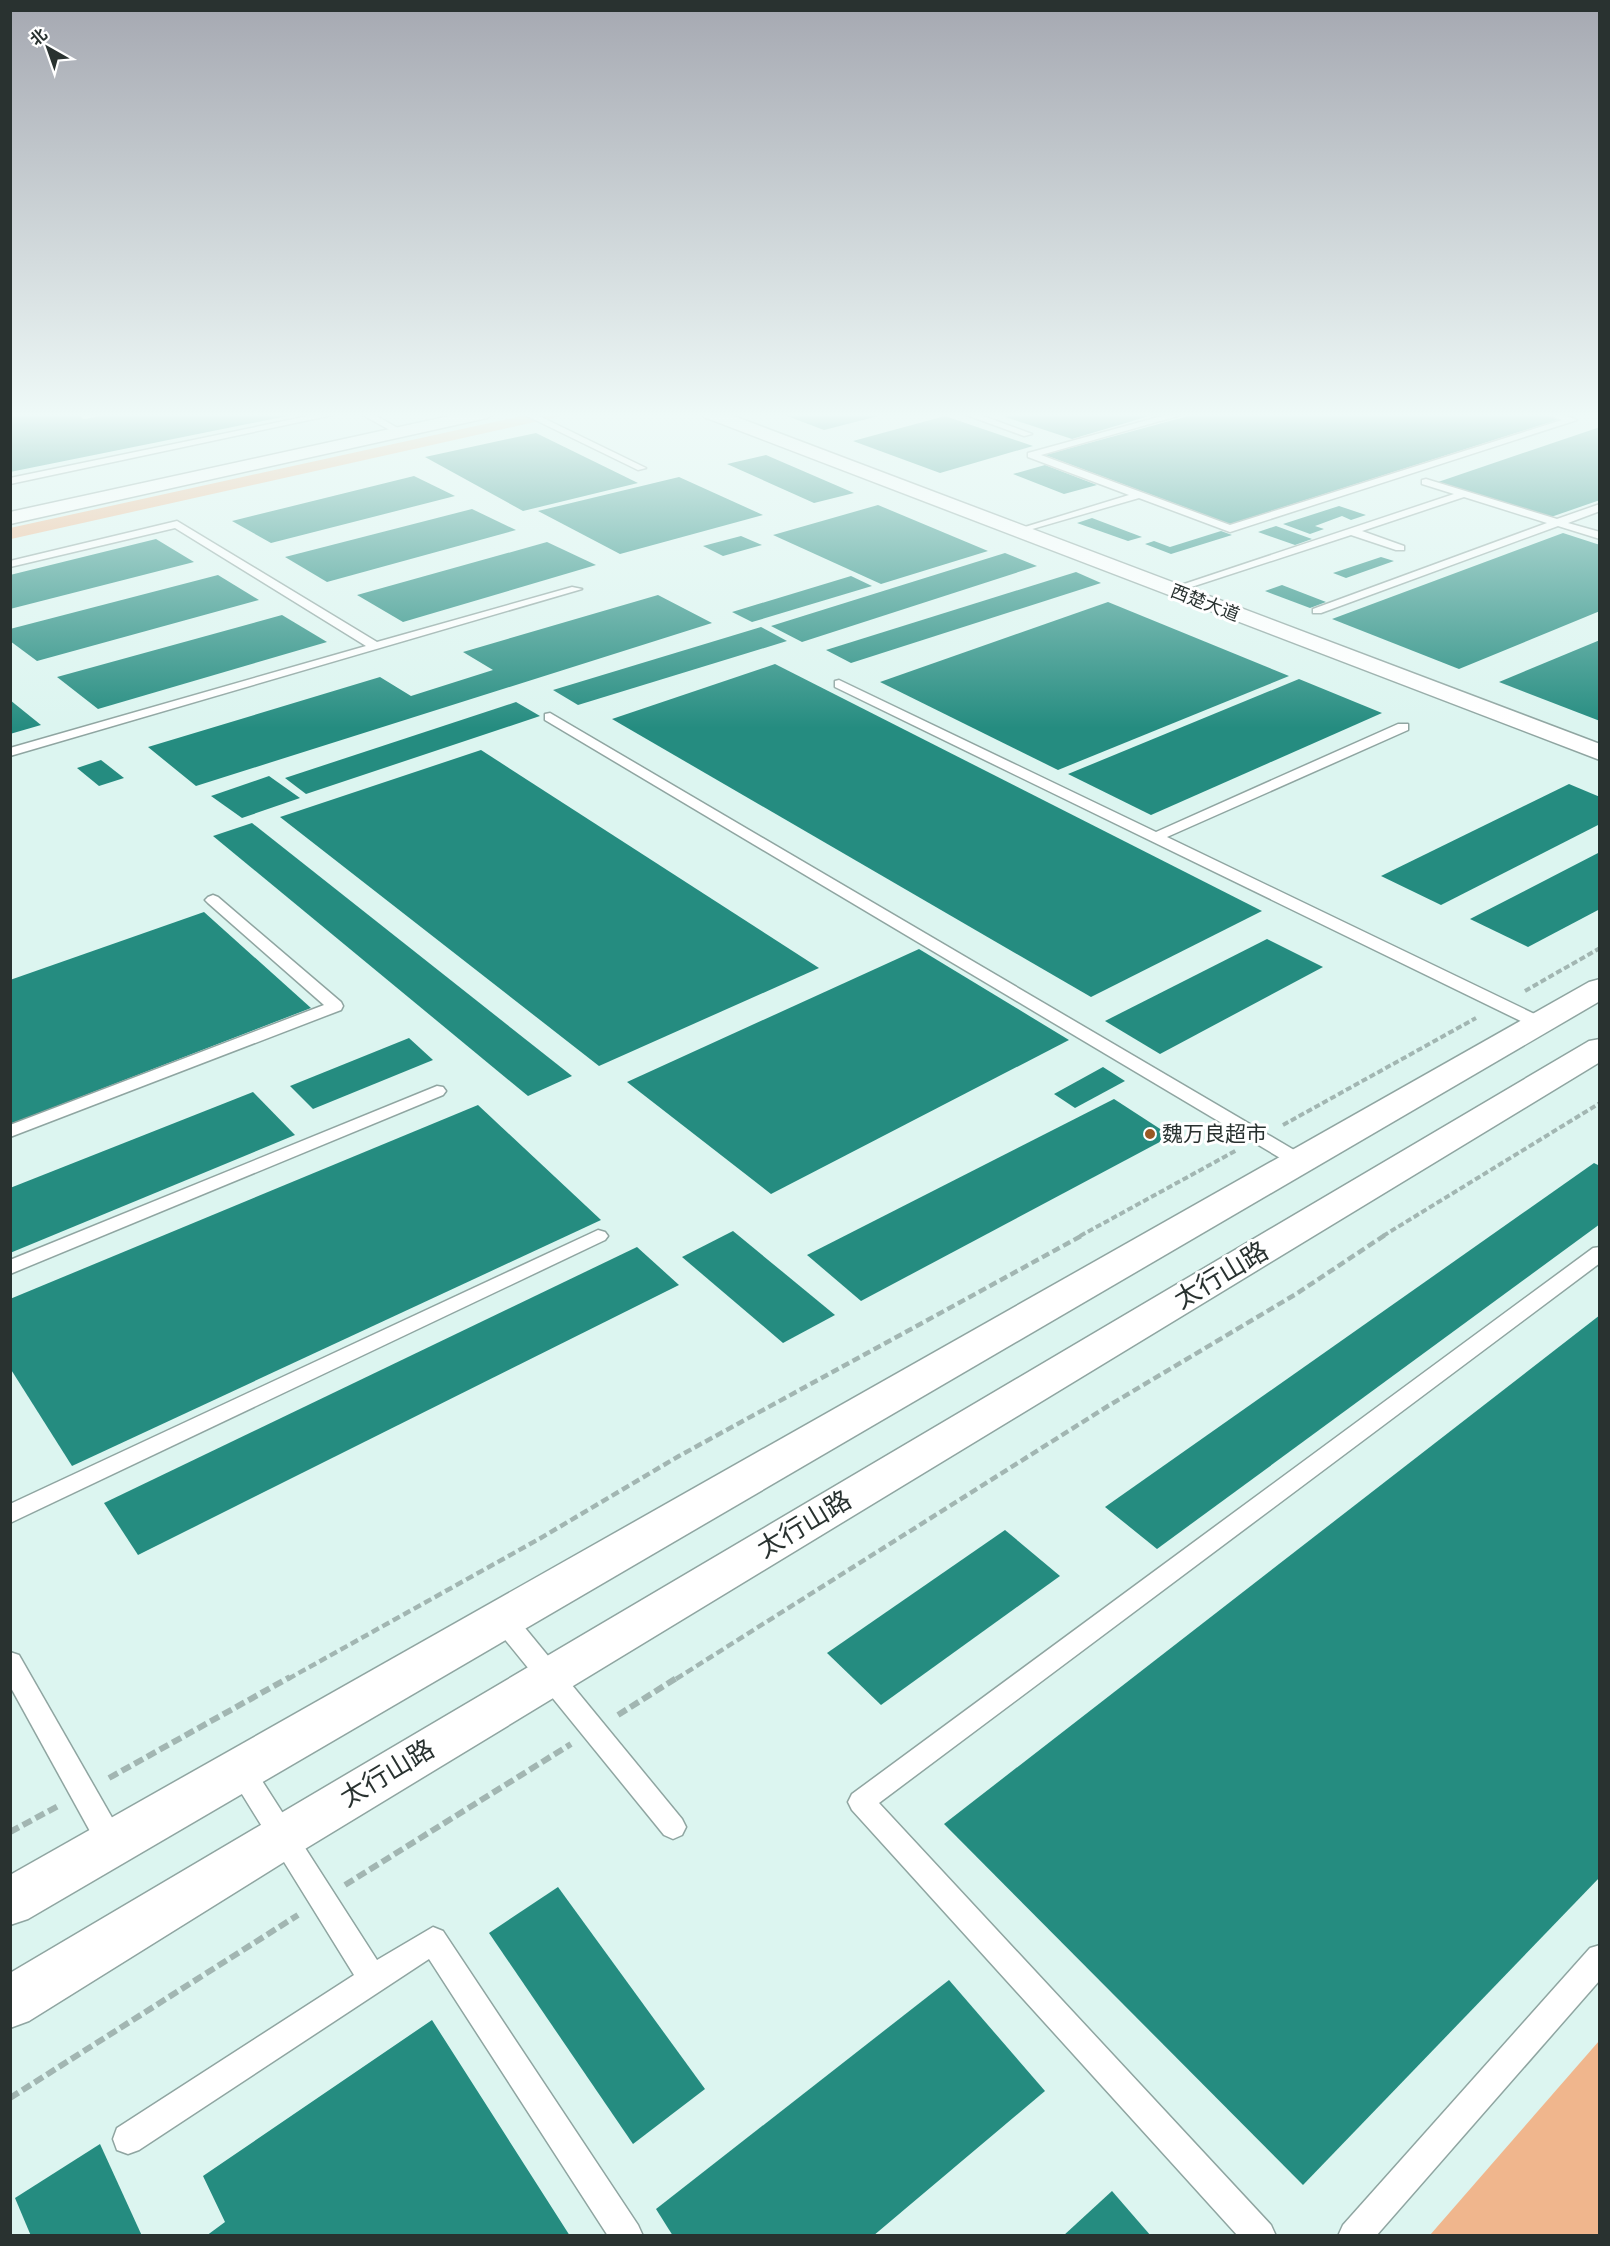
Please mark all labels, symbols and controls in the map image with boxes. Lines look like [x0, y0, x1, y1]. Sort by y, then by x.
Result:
north arrow [18, 18, 78, 78]
text: 北 [26, 24, 51, 49]
street label: 西楚大道 [1167, 580, 1243, 626]
place label: 魏万良超市 [1162, 1121, 1267, 1146]
marker: 魏万良超市 [1143, 1127, 1157, 1141]
street label: 太行山路 [1168, 1234, 1274, 1316]
street label: 太行山路 [751, 1483, 857, 1565]
street label: 太行山路 [334, 1732, 440, 1814]

